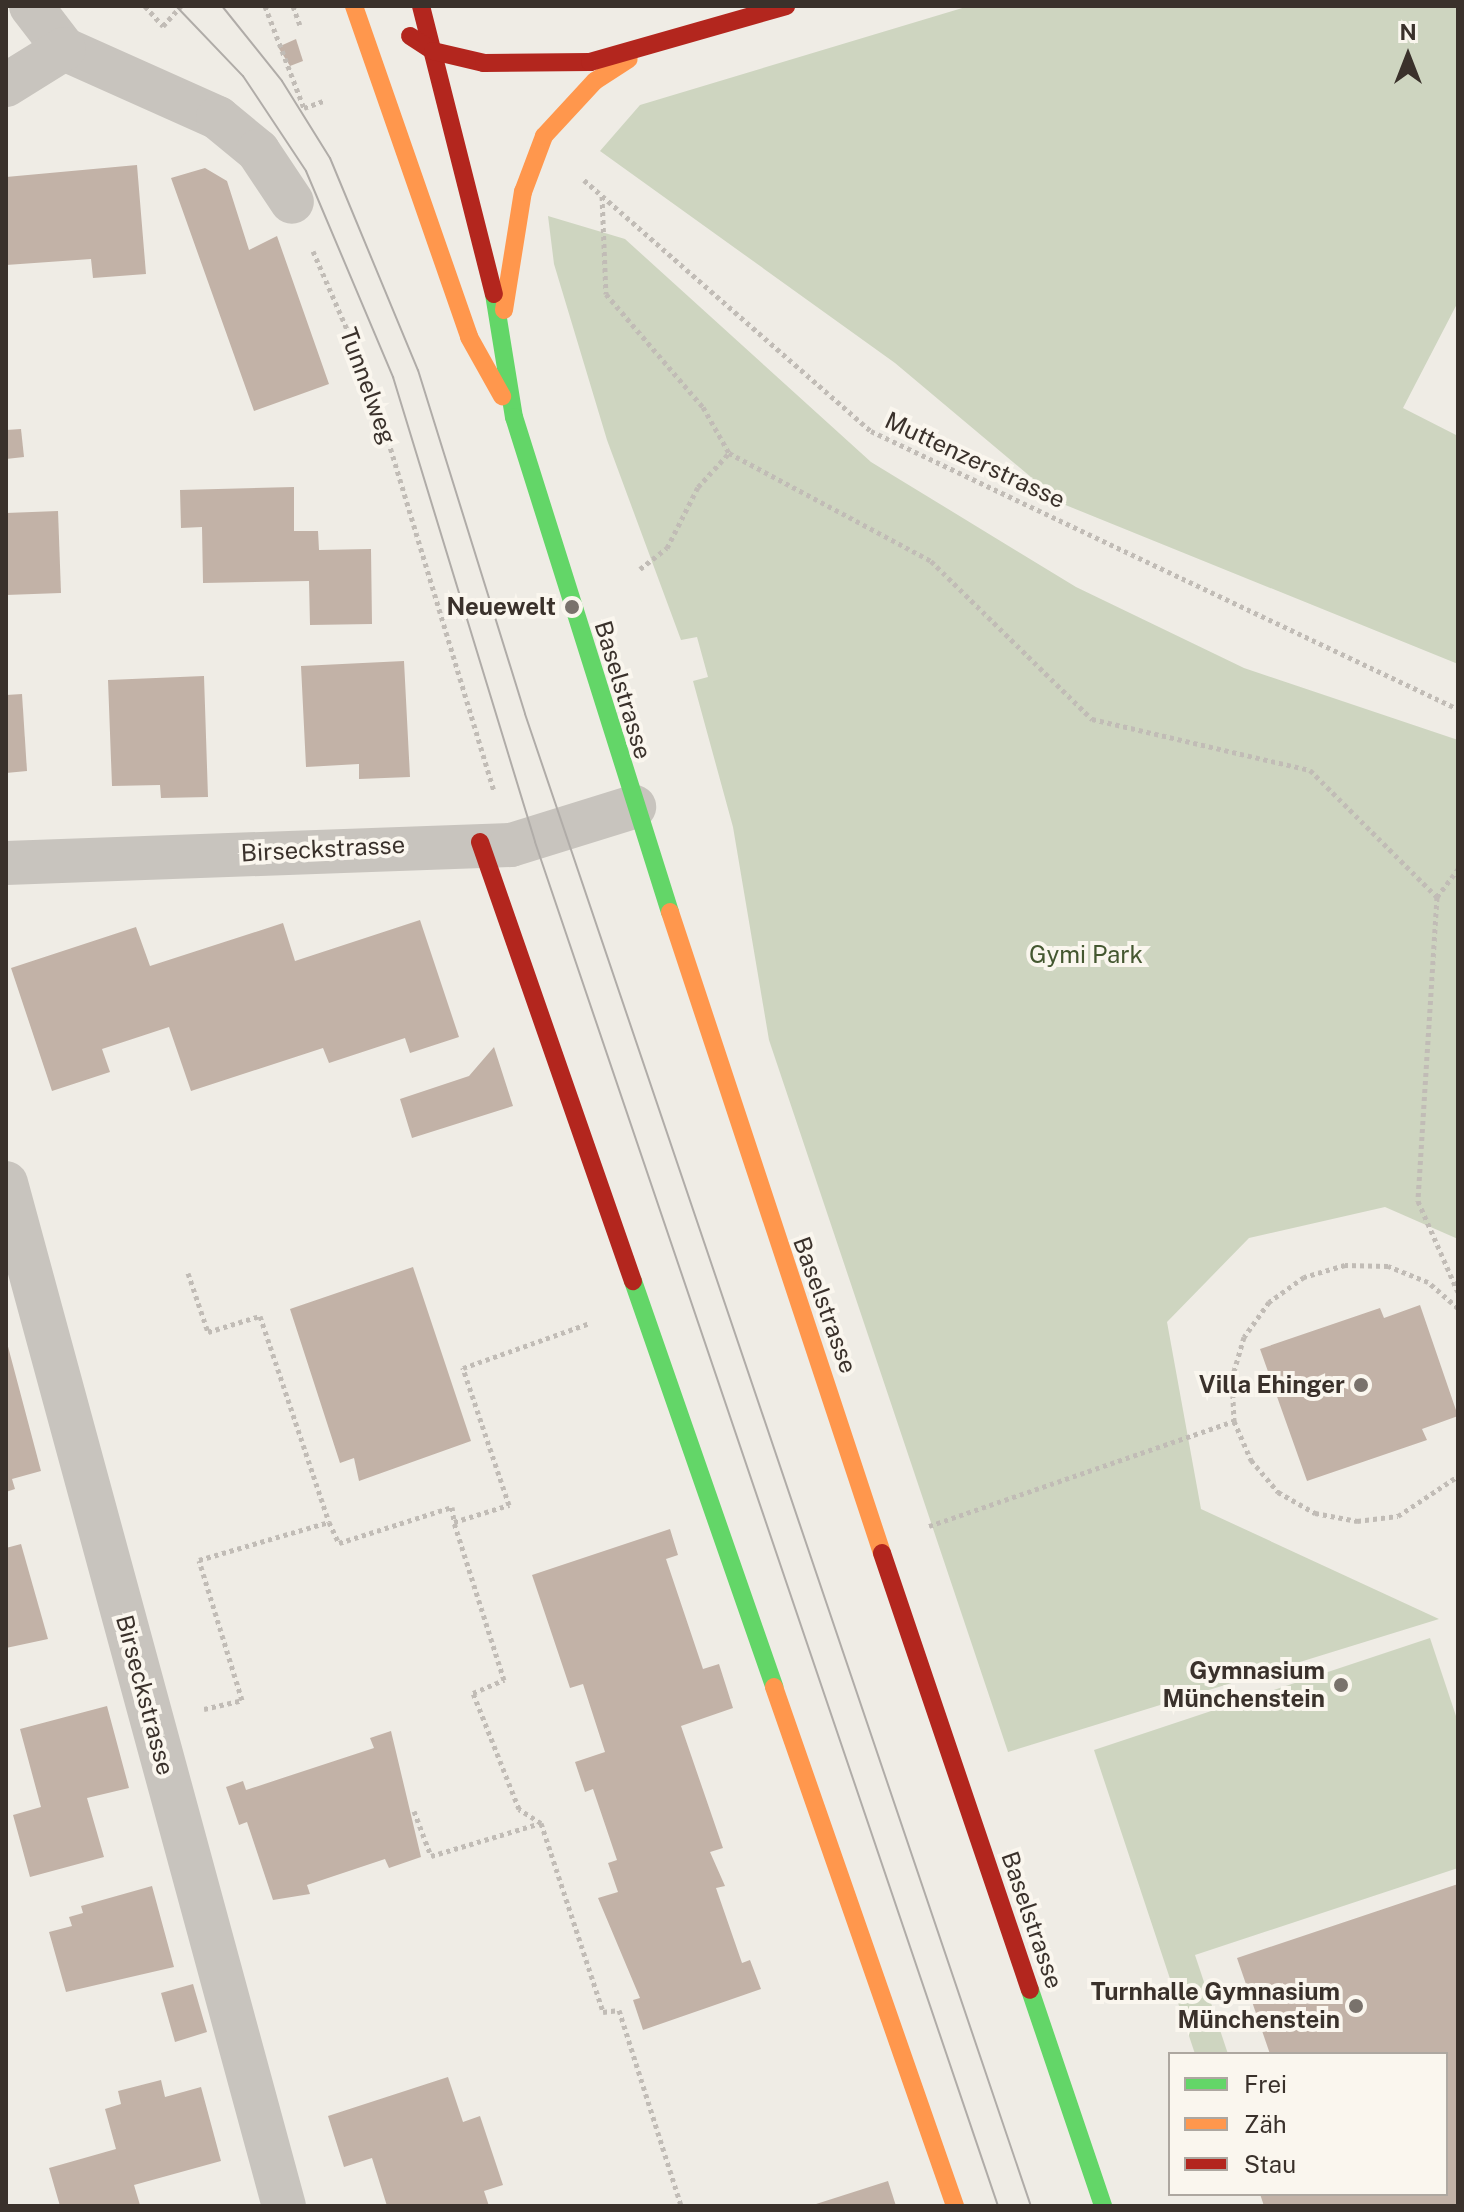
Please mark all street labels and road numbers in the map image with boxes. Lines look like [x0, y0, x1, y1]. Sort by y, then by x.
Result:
street label: Tunnelweg [334, 324, 402, 448]
street label: Muttenzerstrasse [880, 406, 1070, 514]
street label: Baselstrasse [588, 617, 658, 763]
street label: Birseckstrasse [240, 830, 406, 868]
street label: Baselstrasse [787, 1233, 863, 1377]
street label: Birseckstrasse [110, 1612, 180, 1778]
street label: Baselstrasse [995, 1848, 1069, 1992]

